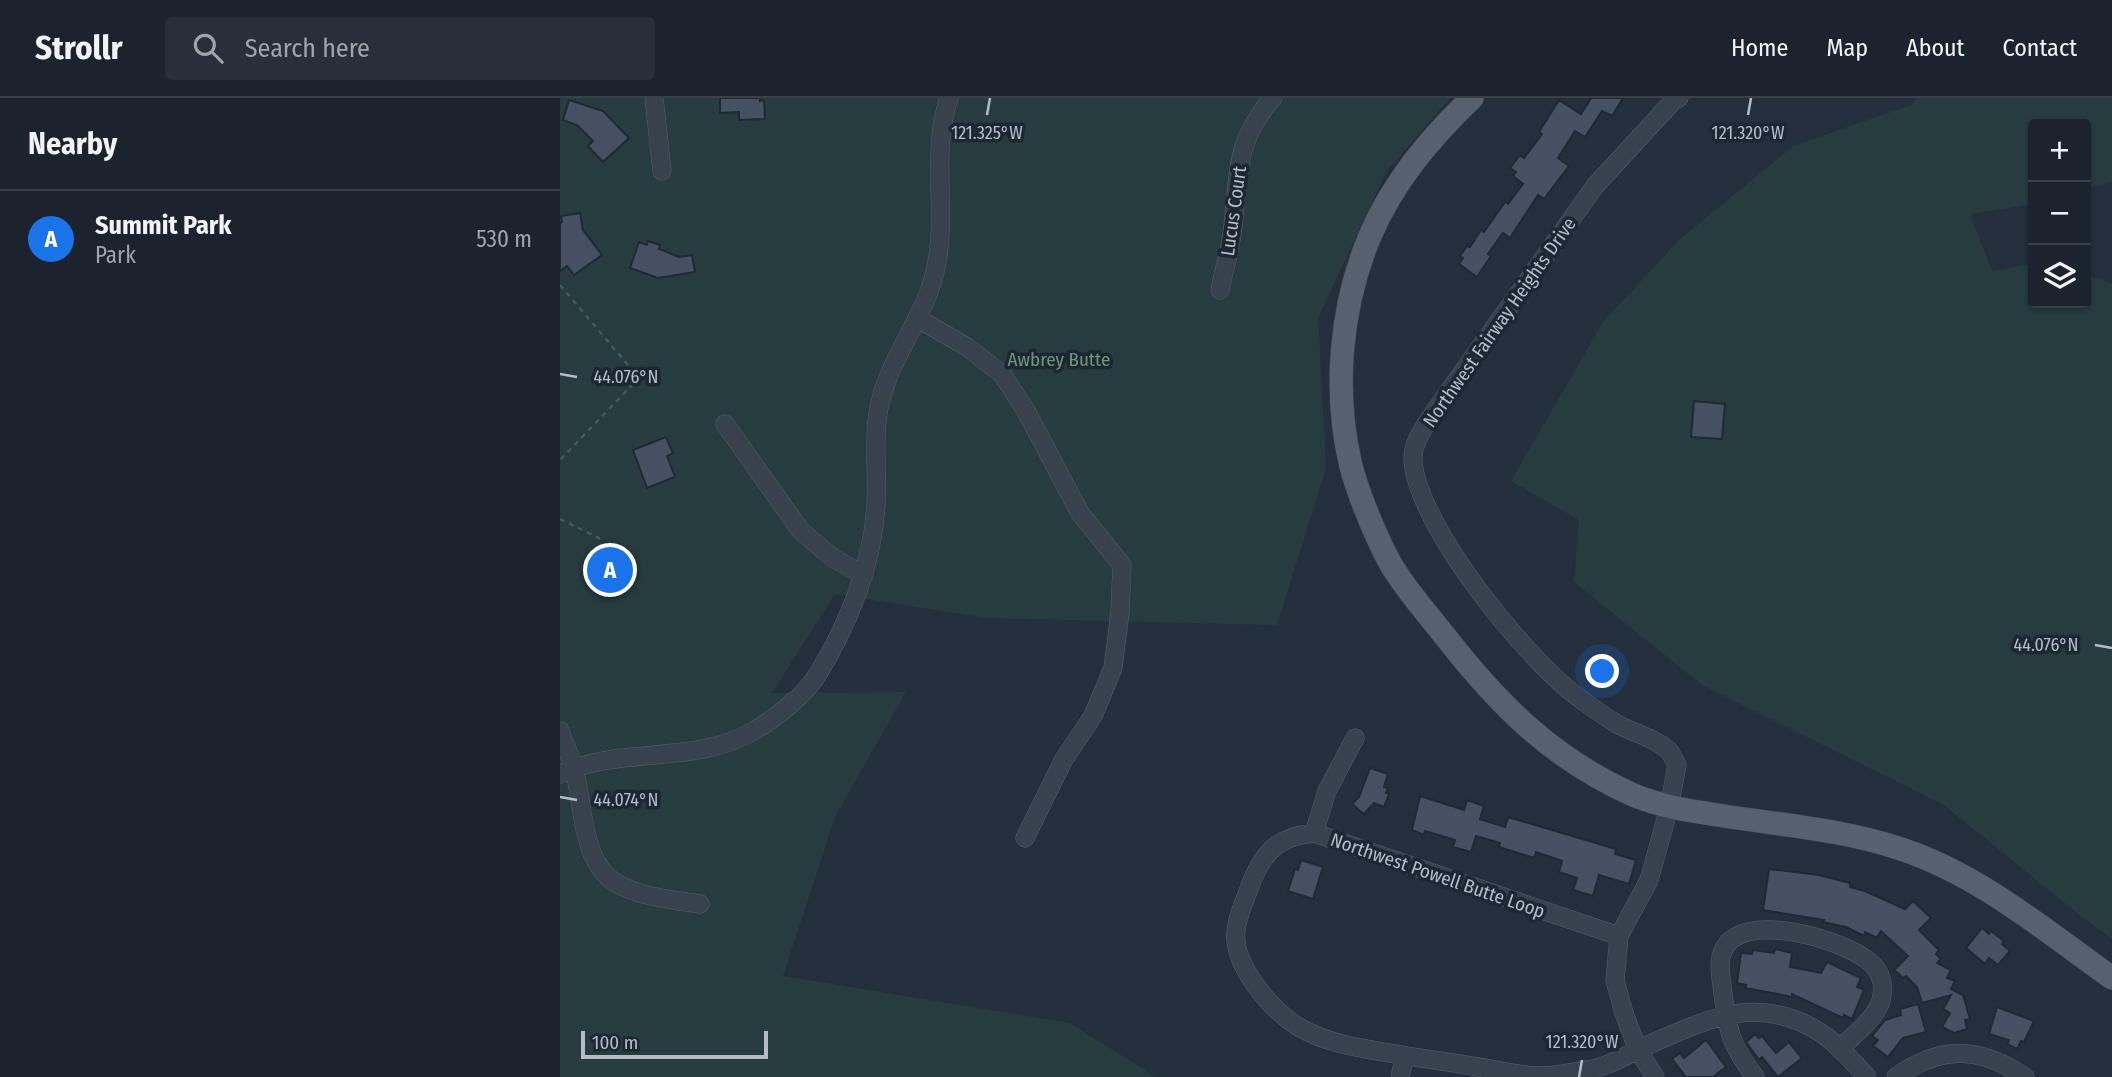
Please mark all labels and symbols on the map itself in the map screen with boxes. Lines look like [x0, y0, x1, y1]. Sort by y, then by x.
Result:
text: 121.325°W [951, 122, 1023, 144]
text: 121.320°W [1712, 122, 1785, 144]
street label: Lucus Court [1216, 164, 1251, 258]
street label: Northwest Fairway Heights Drive [1418, 213, 1581, 432]
park label: Awbrey Butte [1008, 348, 1110, 371]
text: 44.076°N [593, 366, 659, 388]
pin: A [587, 544, 633, 596]
text: 44.076°N [2013, 634, 2079, 656]
your location [1585, 654, 1619, 688]
text: 44.074°N [594, 789, 658, 811]
street label: Northwest Powell Butte Loop [1328, 828, 1548, 923]
scale bar [581, 1028, 768, 1060]
text: 121.320°W [1546, 1031, 1619, 1053]

